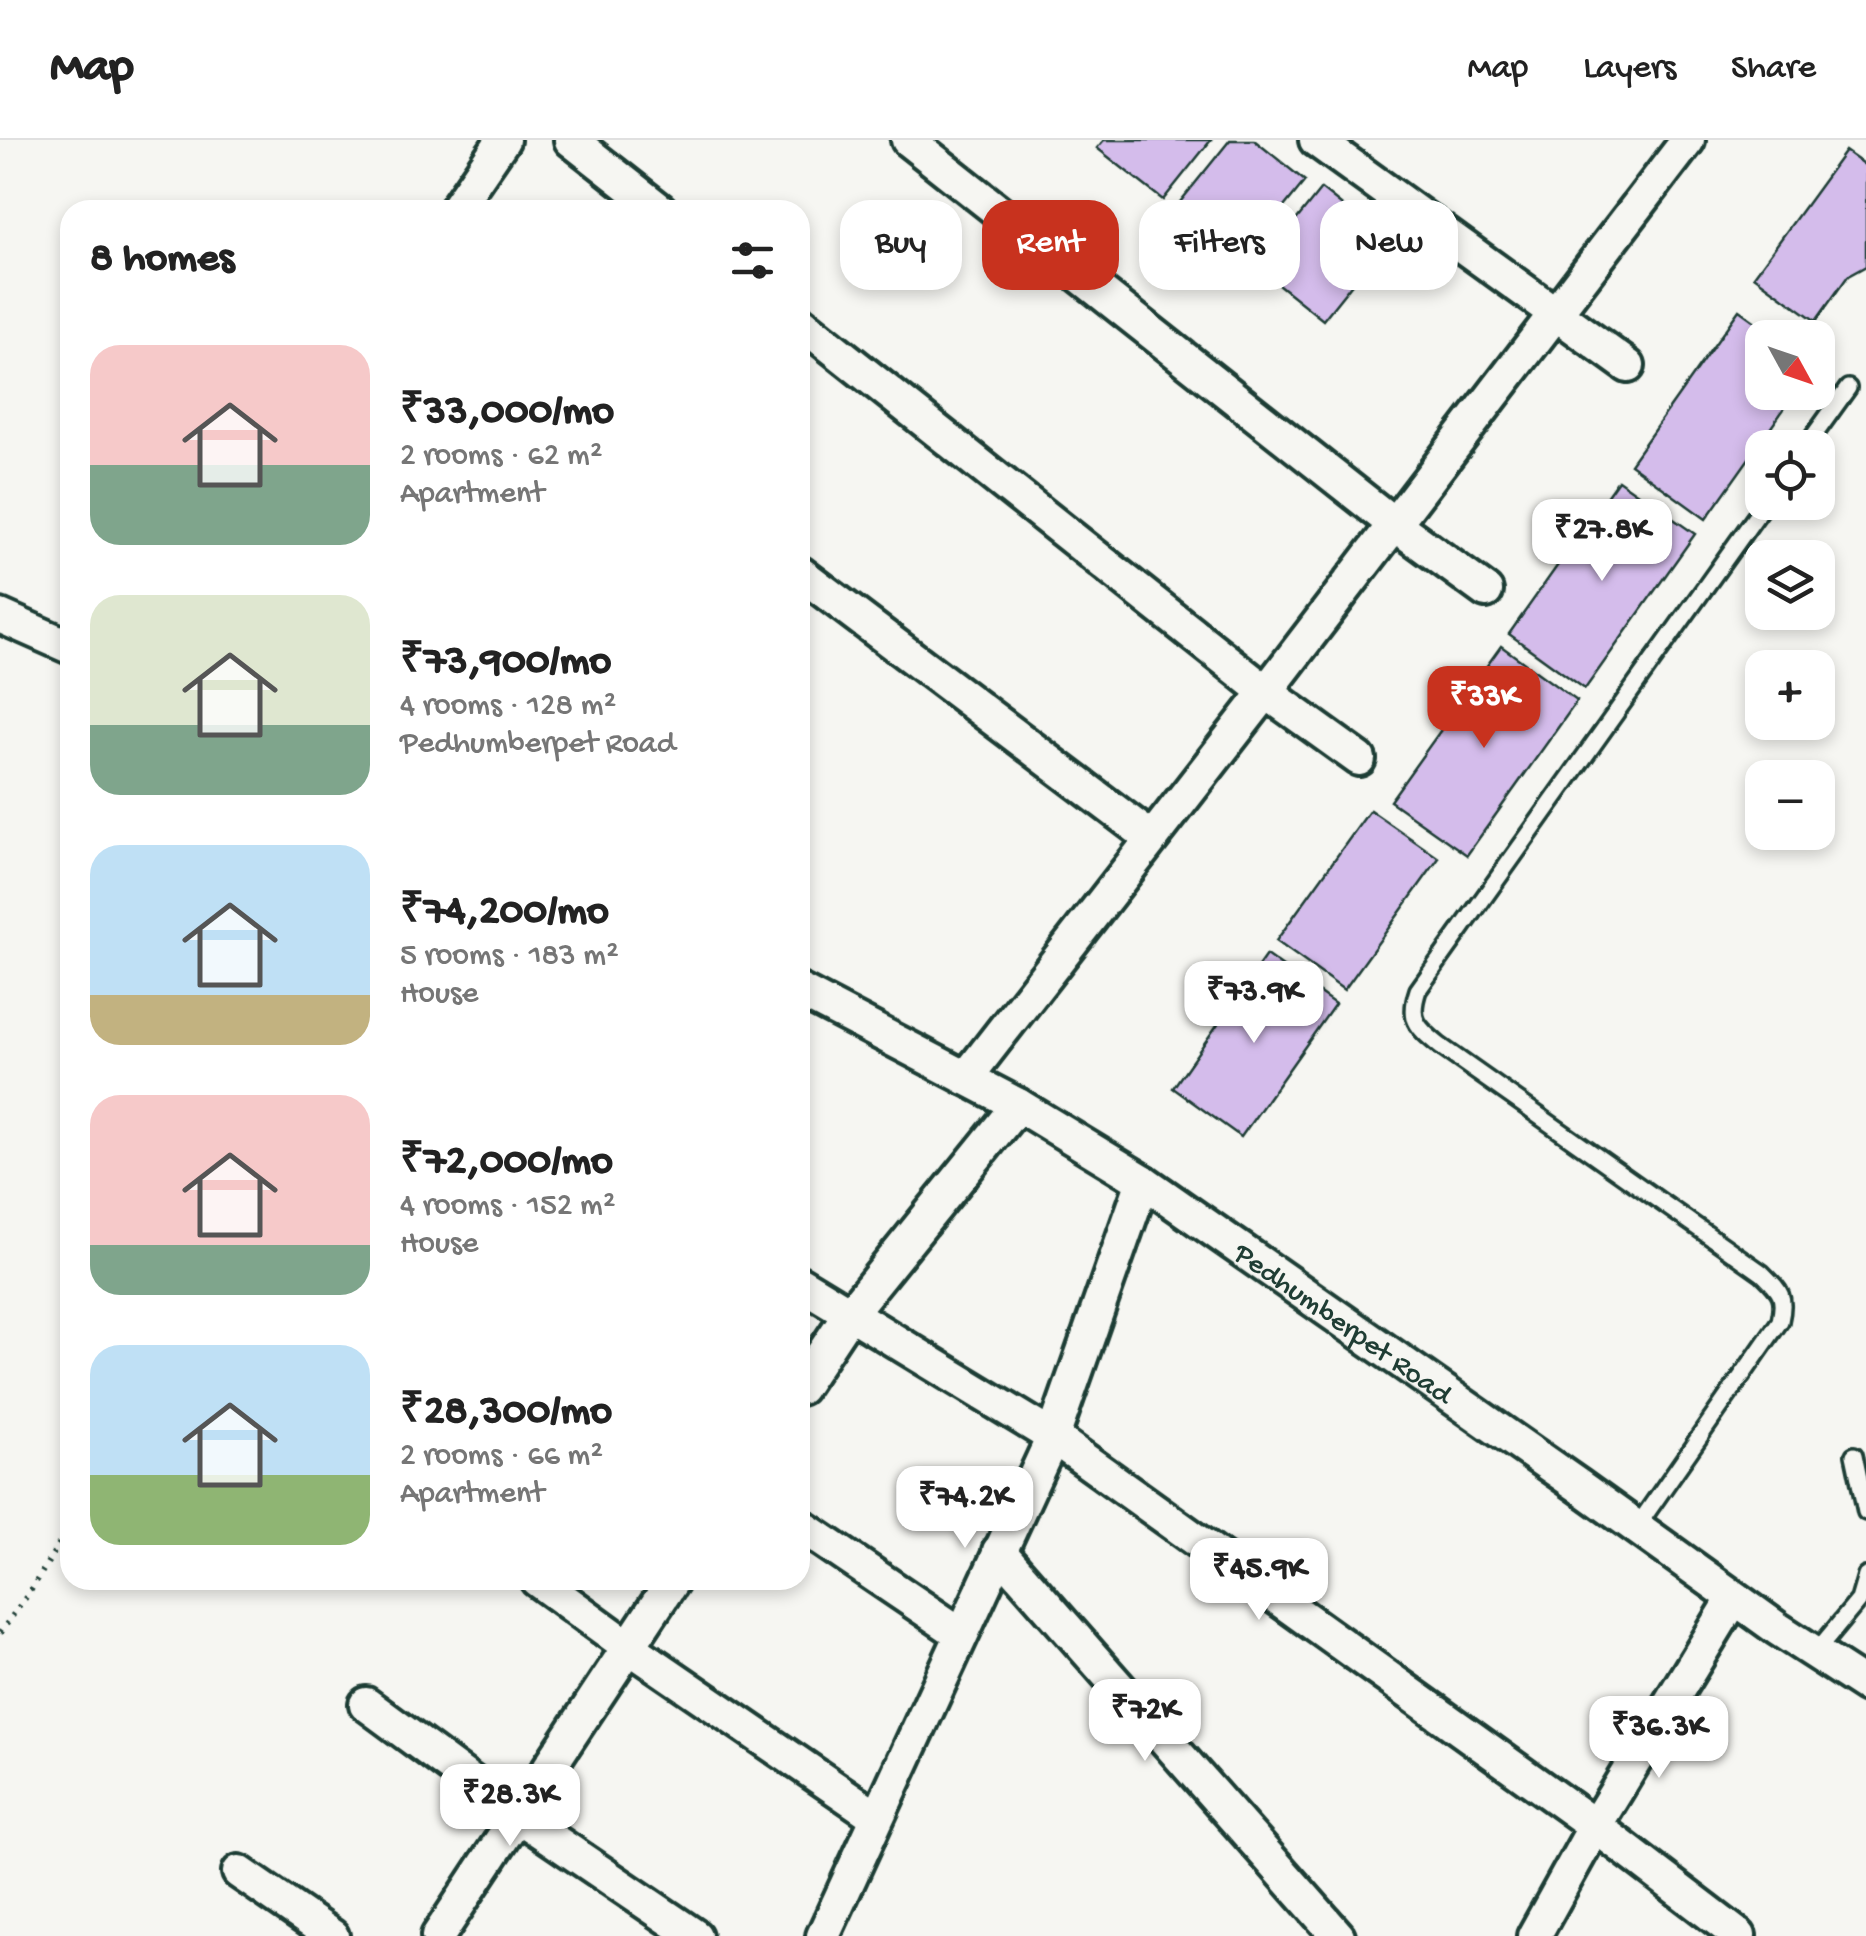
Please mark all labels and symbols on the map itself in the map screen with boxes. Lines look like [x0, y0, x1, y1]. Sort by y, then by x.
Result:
north arrow [1745, 320, 1835, 410]
pin: ₹27.8K [1521, 499, 1683, 584]
pin: ₹33K [1425, 666, 1543, 751]
pin: ₹73.9K [1173, 961, 1335, 1046]
street label: Pedhumberpet Road [1225, 1237, 1460, 1415]
pin: ₹74.2K [884, 1466, 1046, 1551]
pin: ₹45.9K [1178, 1538, 1340, 1623]
pin: ₹72K [1086, 1679, 1204, 1764]
pin: ₹36.3K [1578, 1696, 1740, 1781]
pin: ₹28.3K [429, 1764, 591, 1849]

